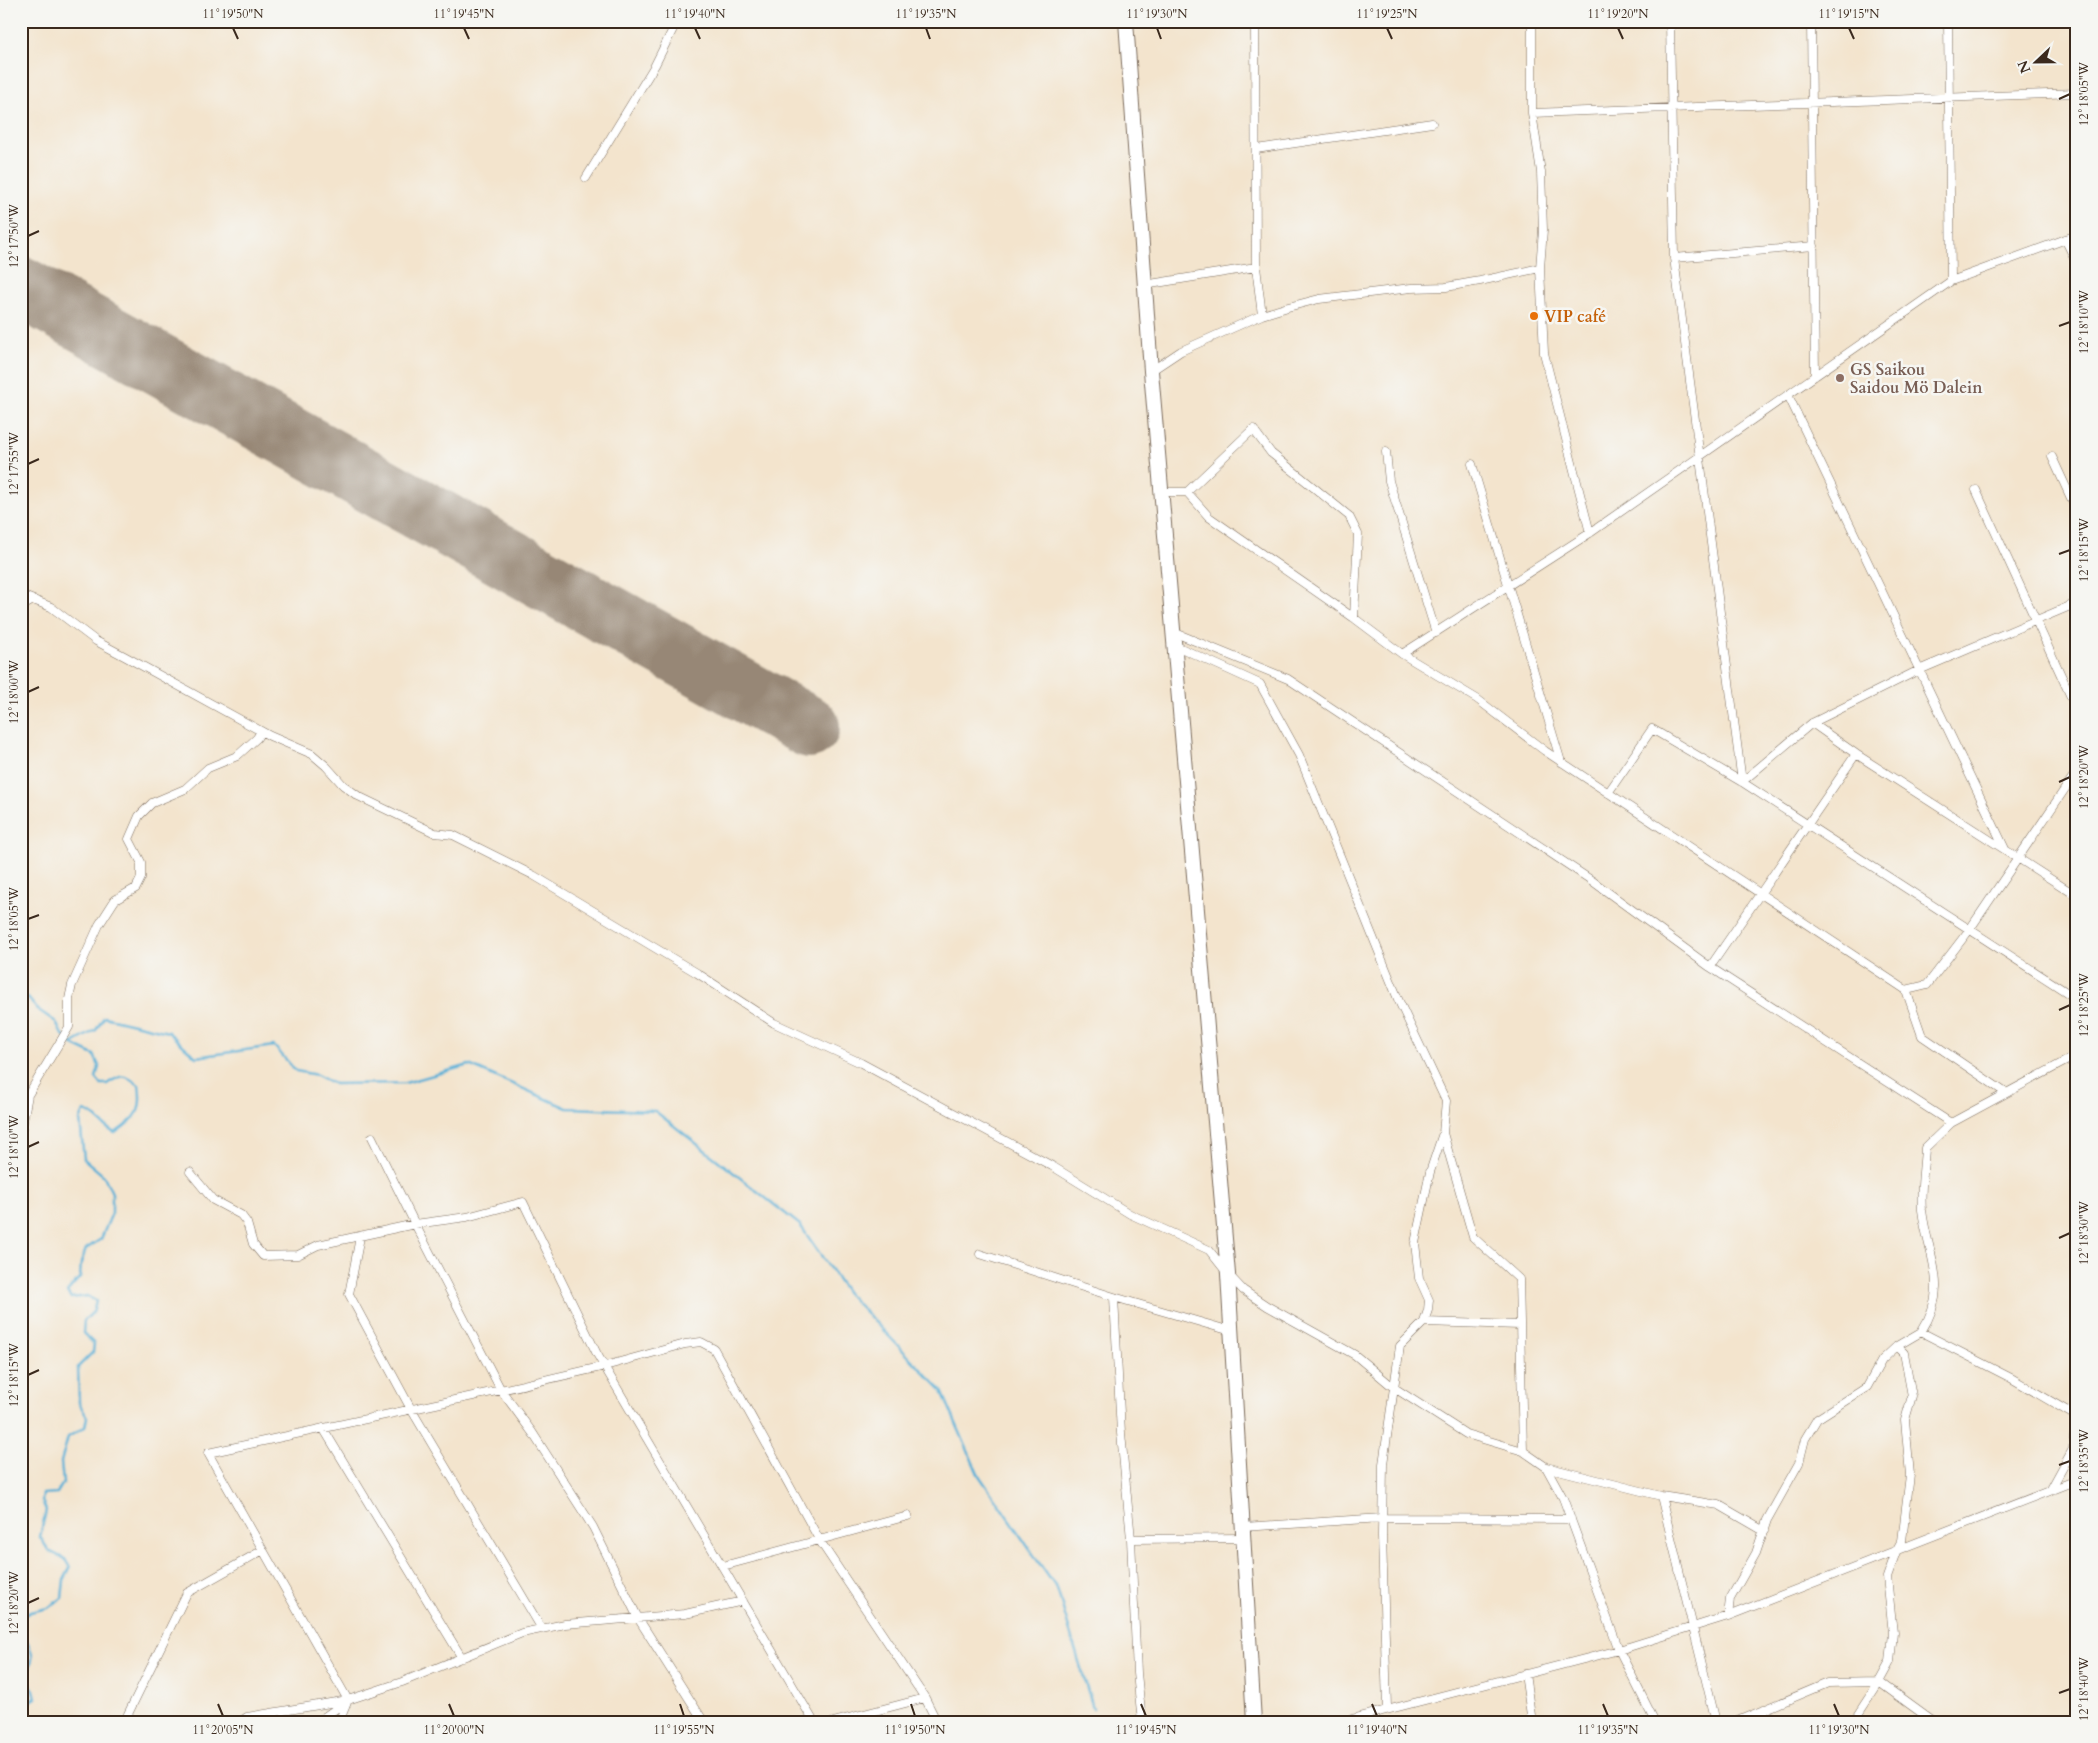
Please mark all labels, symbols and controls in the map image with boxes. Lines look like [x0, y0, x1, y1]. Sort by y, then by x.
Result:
text: 11°19'50"N [203, 6, 264, 22]
text: 11°19'45"N [434, 6, 495, 22]
text: 11°19'40"N [665, 6, 726, 22]
text: 11°19'35"N [896, 6, 957, 22]
text: 11°19'30"N [1127, 6, 1188, 22]
text: 11°19'25"N [1357, 6, 1418, 22]
text: 11°19'20"N [1588, 6, 1649, 22]
text: 11°19'15"N [1819, 6, 1880, 22]
north arrow [2010, 38, 2060, 88]
text: N [2013, 57, 2035, 76]
text: 12°18'05"W [2076, 61, 2092, 126]
text: 12°17'50"W [6, 203, 22, 268]
text: 12°18'10"W [2076, 289, 2092, 354]
place label: VIP café [1544, 306, 1606, 328]
marker: VIP café [1528, 310, 1540, 322]
place label: GS Saikou Saidou Mö Dalein [1850, 359, 1983, 399]
marker: GS Saikou Saidou Mö Dalein [1834, 372, 1846, 384]
text: 12°17'55"W [6, 431, 22, 496]
text: 12°18'15"W [2076, 517, 2092, 582]
text: 12°18'00"W [6, 659, 22, 724]
text: 12°18'20"W [2076, 744, 2092, 809]
text: 12°18'05"W [6, 886, 22, 951]
text: 12°18'25"W [2076, 972, 2092, 1037]
text: 12°18'10"W [6, 1114, 22, 1179]
text: 12°18'30"W [2076, 1200, 2092, 1265]
text: 12°18'15"W [6, 1342, 22, 1407]
text: 12°18'35"W [2076, 1428, 2092, 1493]
text: 12°18'20"W [6, 1570, 22, 1635]
text: 12°18'40"W [2076, 1656, 2092, 1721]
text: 11°20'05"N [193, 1722, 254, 1738]
text: 11°20'00"N [424, 1722, 485, 1738]
text: 11°19'55"N [654, 1722, 715, 1738]
text: 11°19'50"N [885, 1722, 946, 1738]
text: 11°19'45"N [1116, 1722, 1177, 1738]
text: 11°19'40"N [1347, 1722, 1408, 1738]
text: 11°19'35"N [1578, 1722, 1639, 1738]
text: 11°19'30"N [1809, 1722, 1870, 1738]

